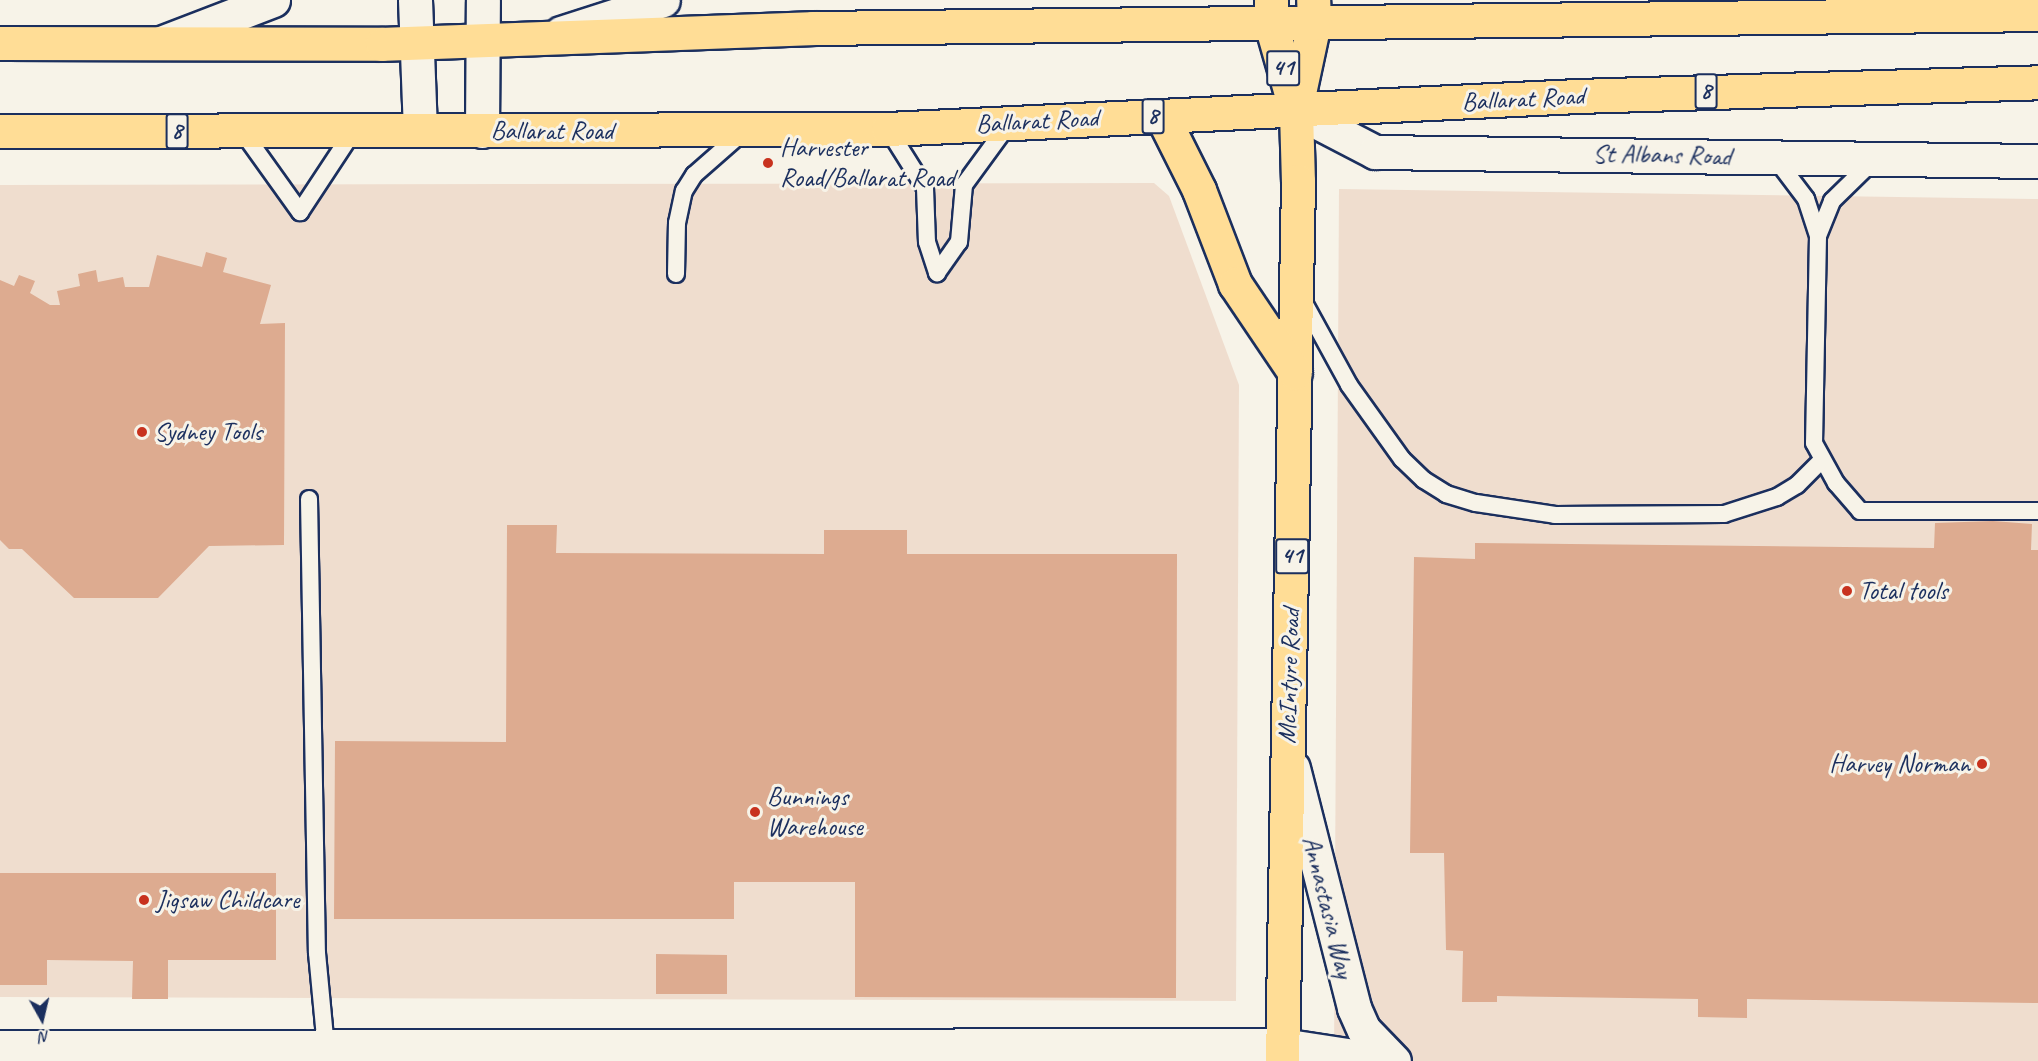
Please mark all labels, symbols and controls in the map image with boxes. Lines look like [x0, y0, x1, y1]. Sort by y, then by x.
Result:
road number: 41 [1265, 47, 1301, 89]
road number: 8 [1694, 70, 1718, 112]
street label: Ballarat Road [1461, 80, 1585, 118]
road number: 8 [1141, 95, 1165, 137]
street label: Ballarat Road [975, 102, 1099, 140]
road number: 8 [165, 110, 189, 152]
street label: Ballarat Road [491, 115, 613, 147]
place label: Harvester Road/Ballarat Road [780, 132, 955, 194]
street label: St Albans Road [1592, 138, 1732, 172]
marker: Harvester Road/Ballarat Road [761, 156, 775, 170]
place label: Sydney Tools [154, 416, 262, 448]
marker: Sydney Tools [135, 425, 149, 439]
road number: 41 [1274, 535, 1310, 577]
place label: Total tools [1859, 575, 1948, 607]
marker: Total tools [1840, 584, 1854, 598]
street label: McIntyre Road [1271, 608, 1307, 744]
place label: Harvey Norman [1830, 748, 1970, 780]
marker: Harvey Norman [1975, 757, 1989, 771]
place label: Bunnings Warehouse [767, 781, 863, 843]
marker: Bunnings Warehouse [748, 805, 762, 819]
street label: Annastasia Way [1295, 833, 1361, 981]
place label: Jigsaw Childcare [156, 884, 299, 916]
marker: Jigsaw Childcare [137, 893, 151, 907]
north arrow [12, 989, 72, 1049]
text: N [38, 1026, 51, 1047]

